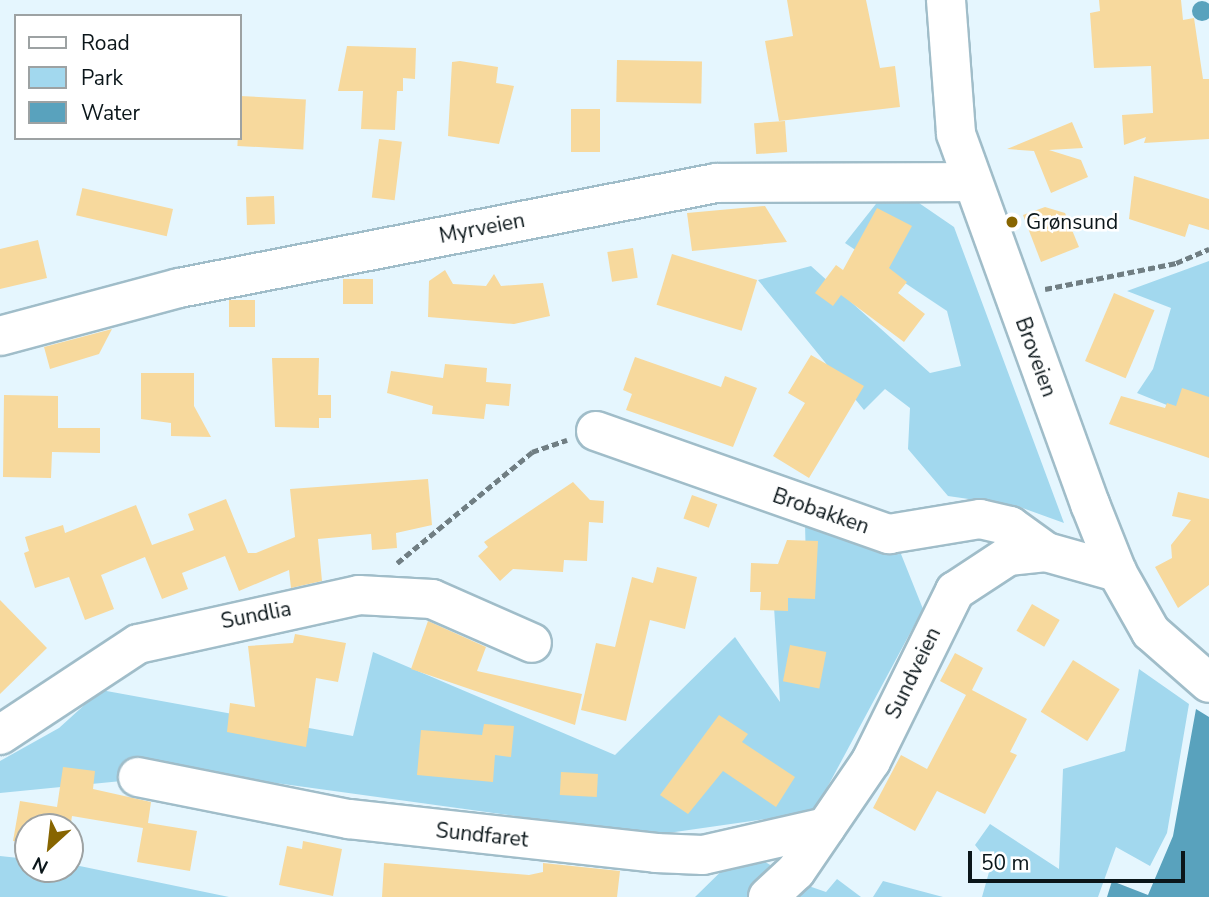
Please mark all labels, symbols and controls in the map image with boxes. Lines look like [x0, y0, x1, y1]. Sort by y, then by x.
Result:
legend [14, 14, 242, 140]
text: Road [81, 29, 130, 57]
text: Park [81, 64, 123, 92]
text: Water [81, 99, 140, 127]
street label: Myrveien [437, 207, 527, 249]
place label: Grønsund [1026, 209, 1118, 235]
marker: Grønsund [1004, 214, 1020, 230]
street label: Broveien [1010, 314, 1062, 400]
street label: Brobakken [769, 483, 873, 539]
street label: Sundlia [219, 596, 293, 634]
street label: Sundveien [880, 623, 946, 723]
north arrow [14, 813, 84, 883]
street label: Sundfaret [435, 818, 529, 852]
scale bar [971, 838, 1188, 882]
text: 50 m [981, 849, 1030, 877]
text: N [28, 850, 53, 880]

